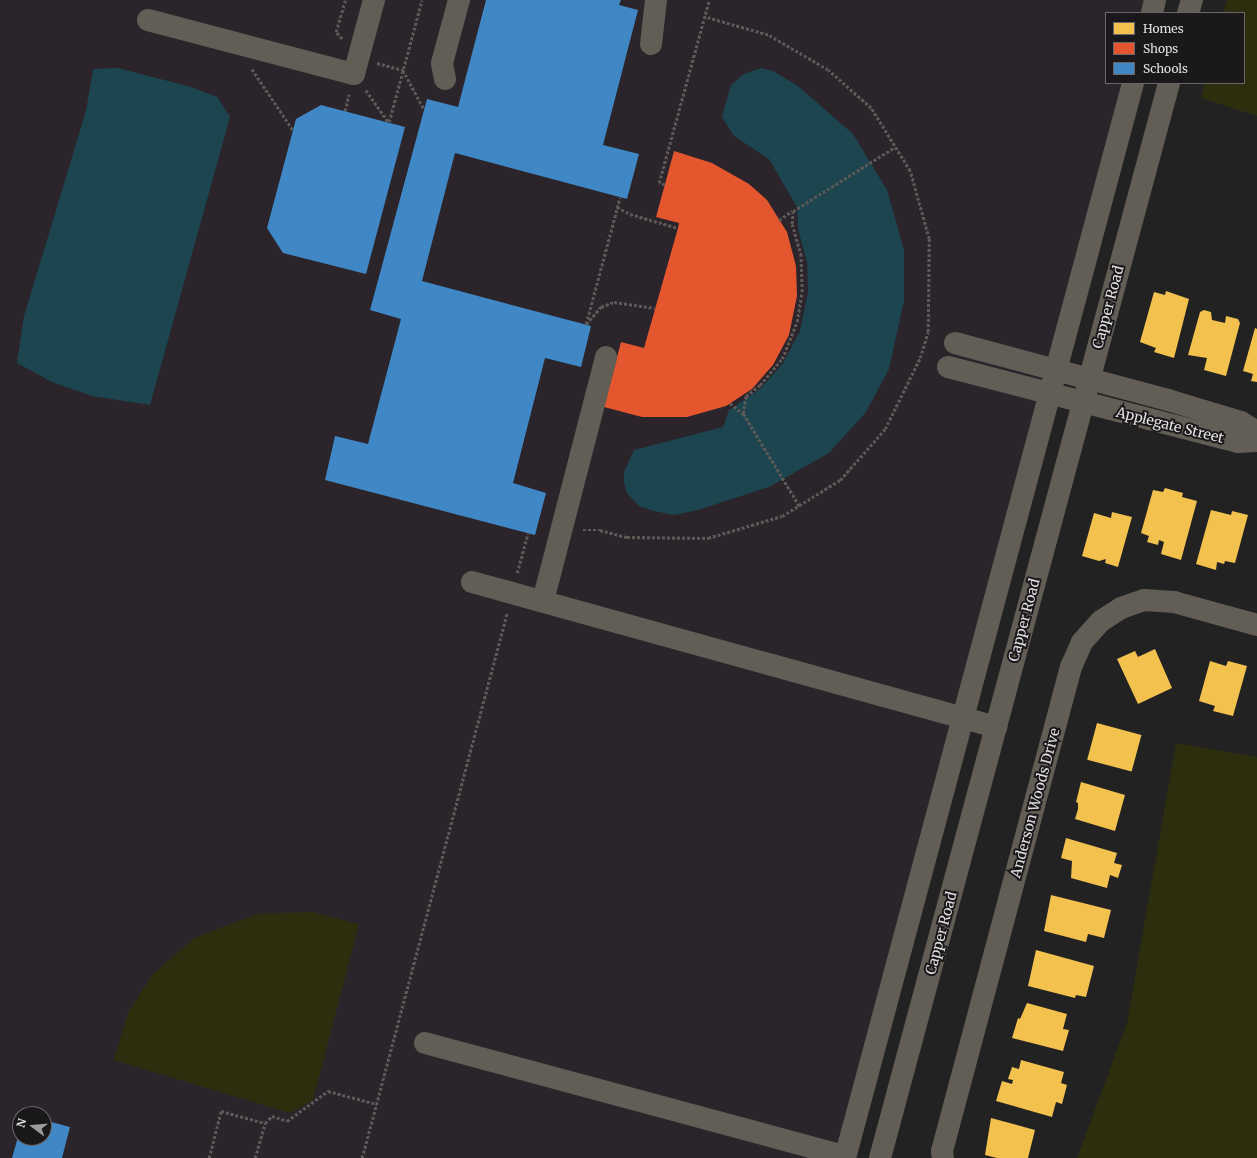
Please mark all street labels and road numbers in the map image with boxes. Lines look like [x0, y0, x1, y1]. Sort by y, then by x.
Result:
street label: Capper Road [1089, 264, 1127, 350]
street label: Applegate Street [1115, 404, 1225, 446]
street label: Capper Road [1005, 577, 1043, 663]
street label: Anderson Woods Drive [1007, 726, 1063, 880]
street label: Capper Road [922, 890, 960, 976]

